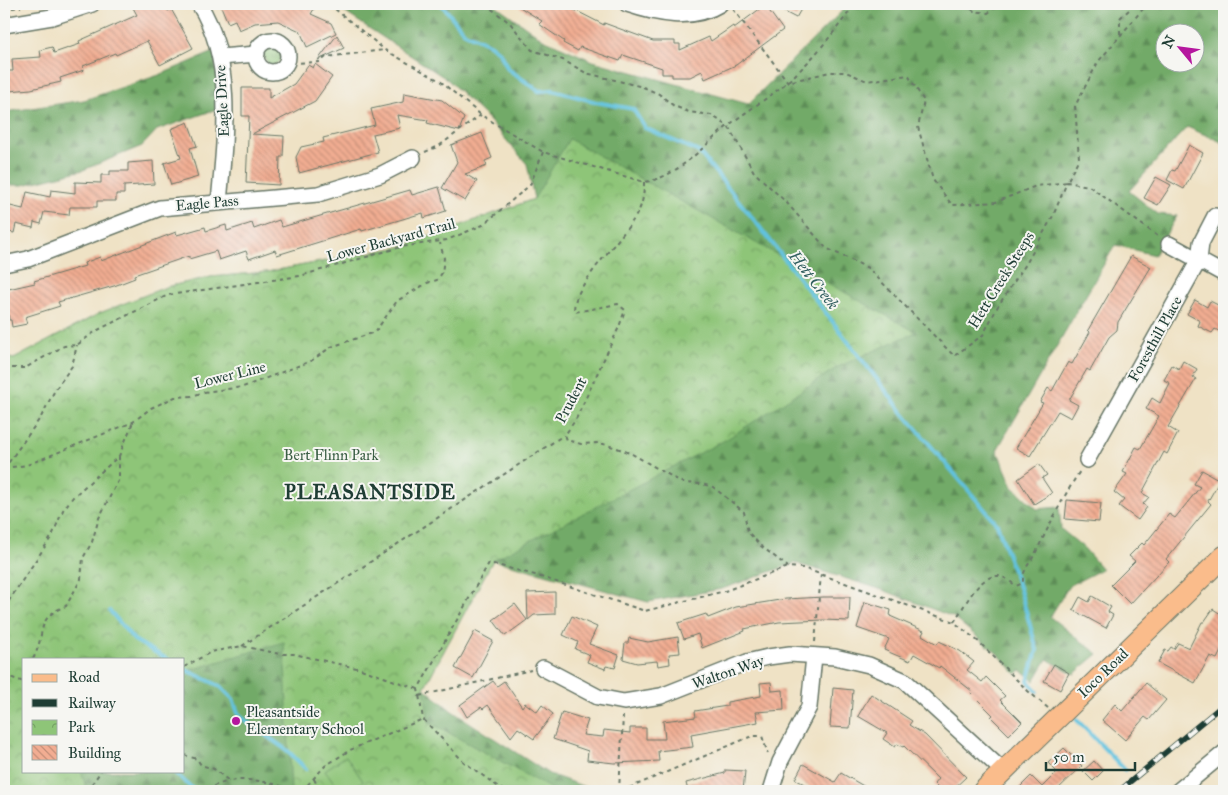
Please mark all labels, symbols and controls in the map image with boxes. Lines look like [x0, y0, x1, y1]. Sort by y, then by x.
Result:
north arrow [1156, 22, 1206, 72]
text: N [1159, 33, 1179, 51]
street label: Eagle Drive [211, 64, 233, 138]
street label: Eagle Pass [175, 191, 239, 215]
street label: Lower Backyard Trail [325, 214, 458, 266]
street label: Hett Creek Steeps [964, 228, 1038, 332]
water label: Hett Creek [785, 246, 843, 313]
street label: Foresthill Place [1124, 293, 1186, 385]
street label: Lower Line [192, 357, 268, 393]
street label: Prudent [551, 373, 591, 426]
park label: Bert Flinn Park [284, 446, 378, 464]
district label: PLEASANTSIDE [284, 480, 456, 504]
street label: Ioco Road [1074, 644, 1132, 701]
street label: Walton Way [690, 651, 767, 693]
legend [22, 658, 185, 772]
text: Road [68, 668, 100, 686]
text: Railway [68, 694, 117, 712]
place label: Pleasantside Elementary School [246, 703, 365, 738]
marker: Pleasantside Elementary School [230, 715, 242, 727]
text: Park [68, 718, 95, 736]
scale bar [1046, 740, 1134, 772]
text: Building [68, 744, 122, 762]
text: 50 m [1053, 748, 1085, 766]

